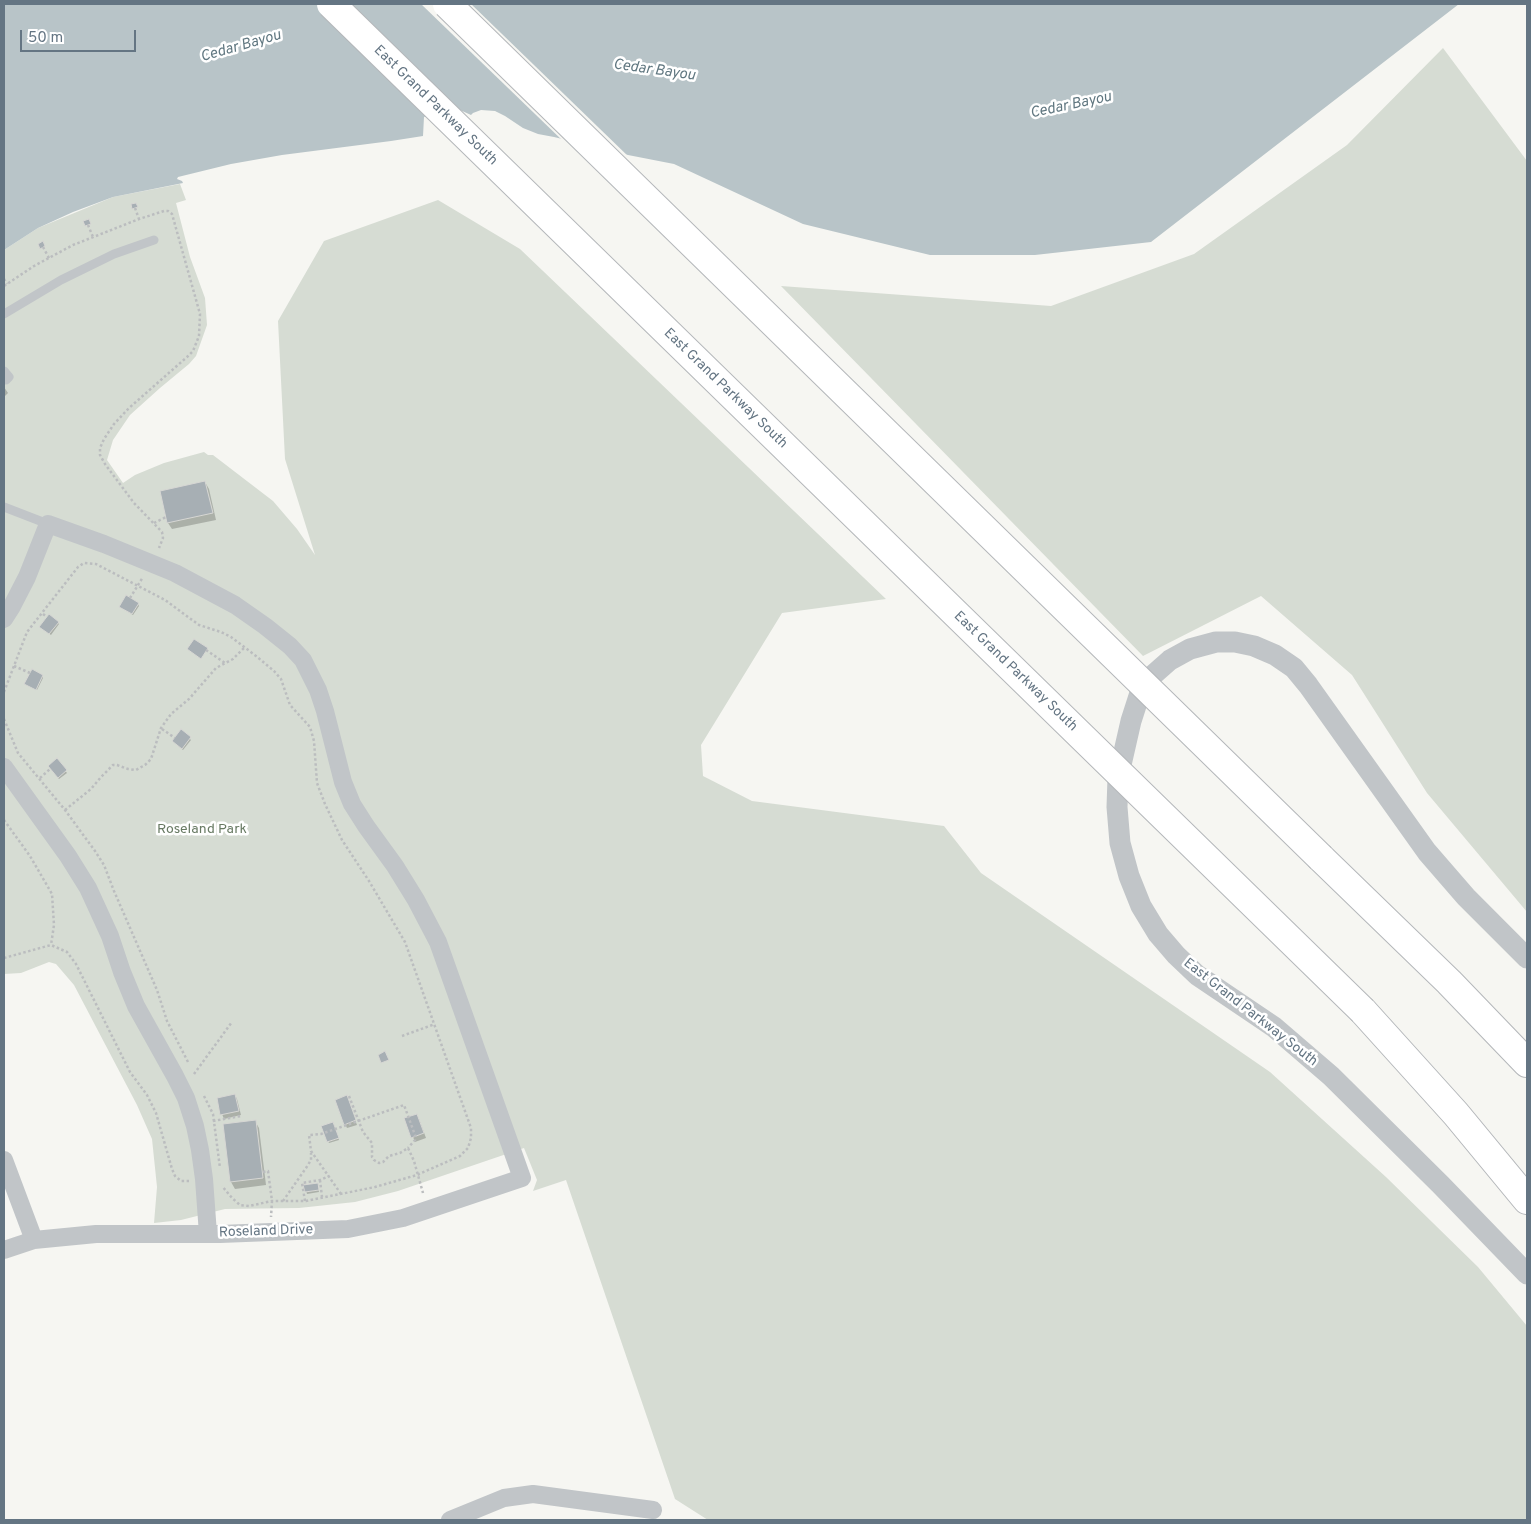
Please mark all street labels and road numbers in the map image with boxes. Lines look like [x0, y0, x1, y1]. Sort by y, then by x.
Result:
street label: East Grand Parkway South [370, 42, 500, 170]
street label: East Grand Parkway South [660, 325, 790, 453]
street label: East Grand Parkway South [950, 608, 1080, 736]
street label: East Grand Parkway South [1180, 955, 1320, 1071]
street label: Roseland Drive [219, 1222, 313, 1242]

